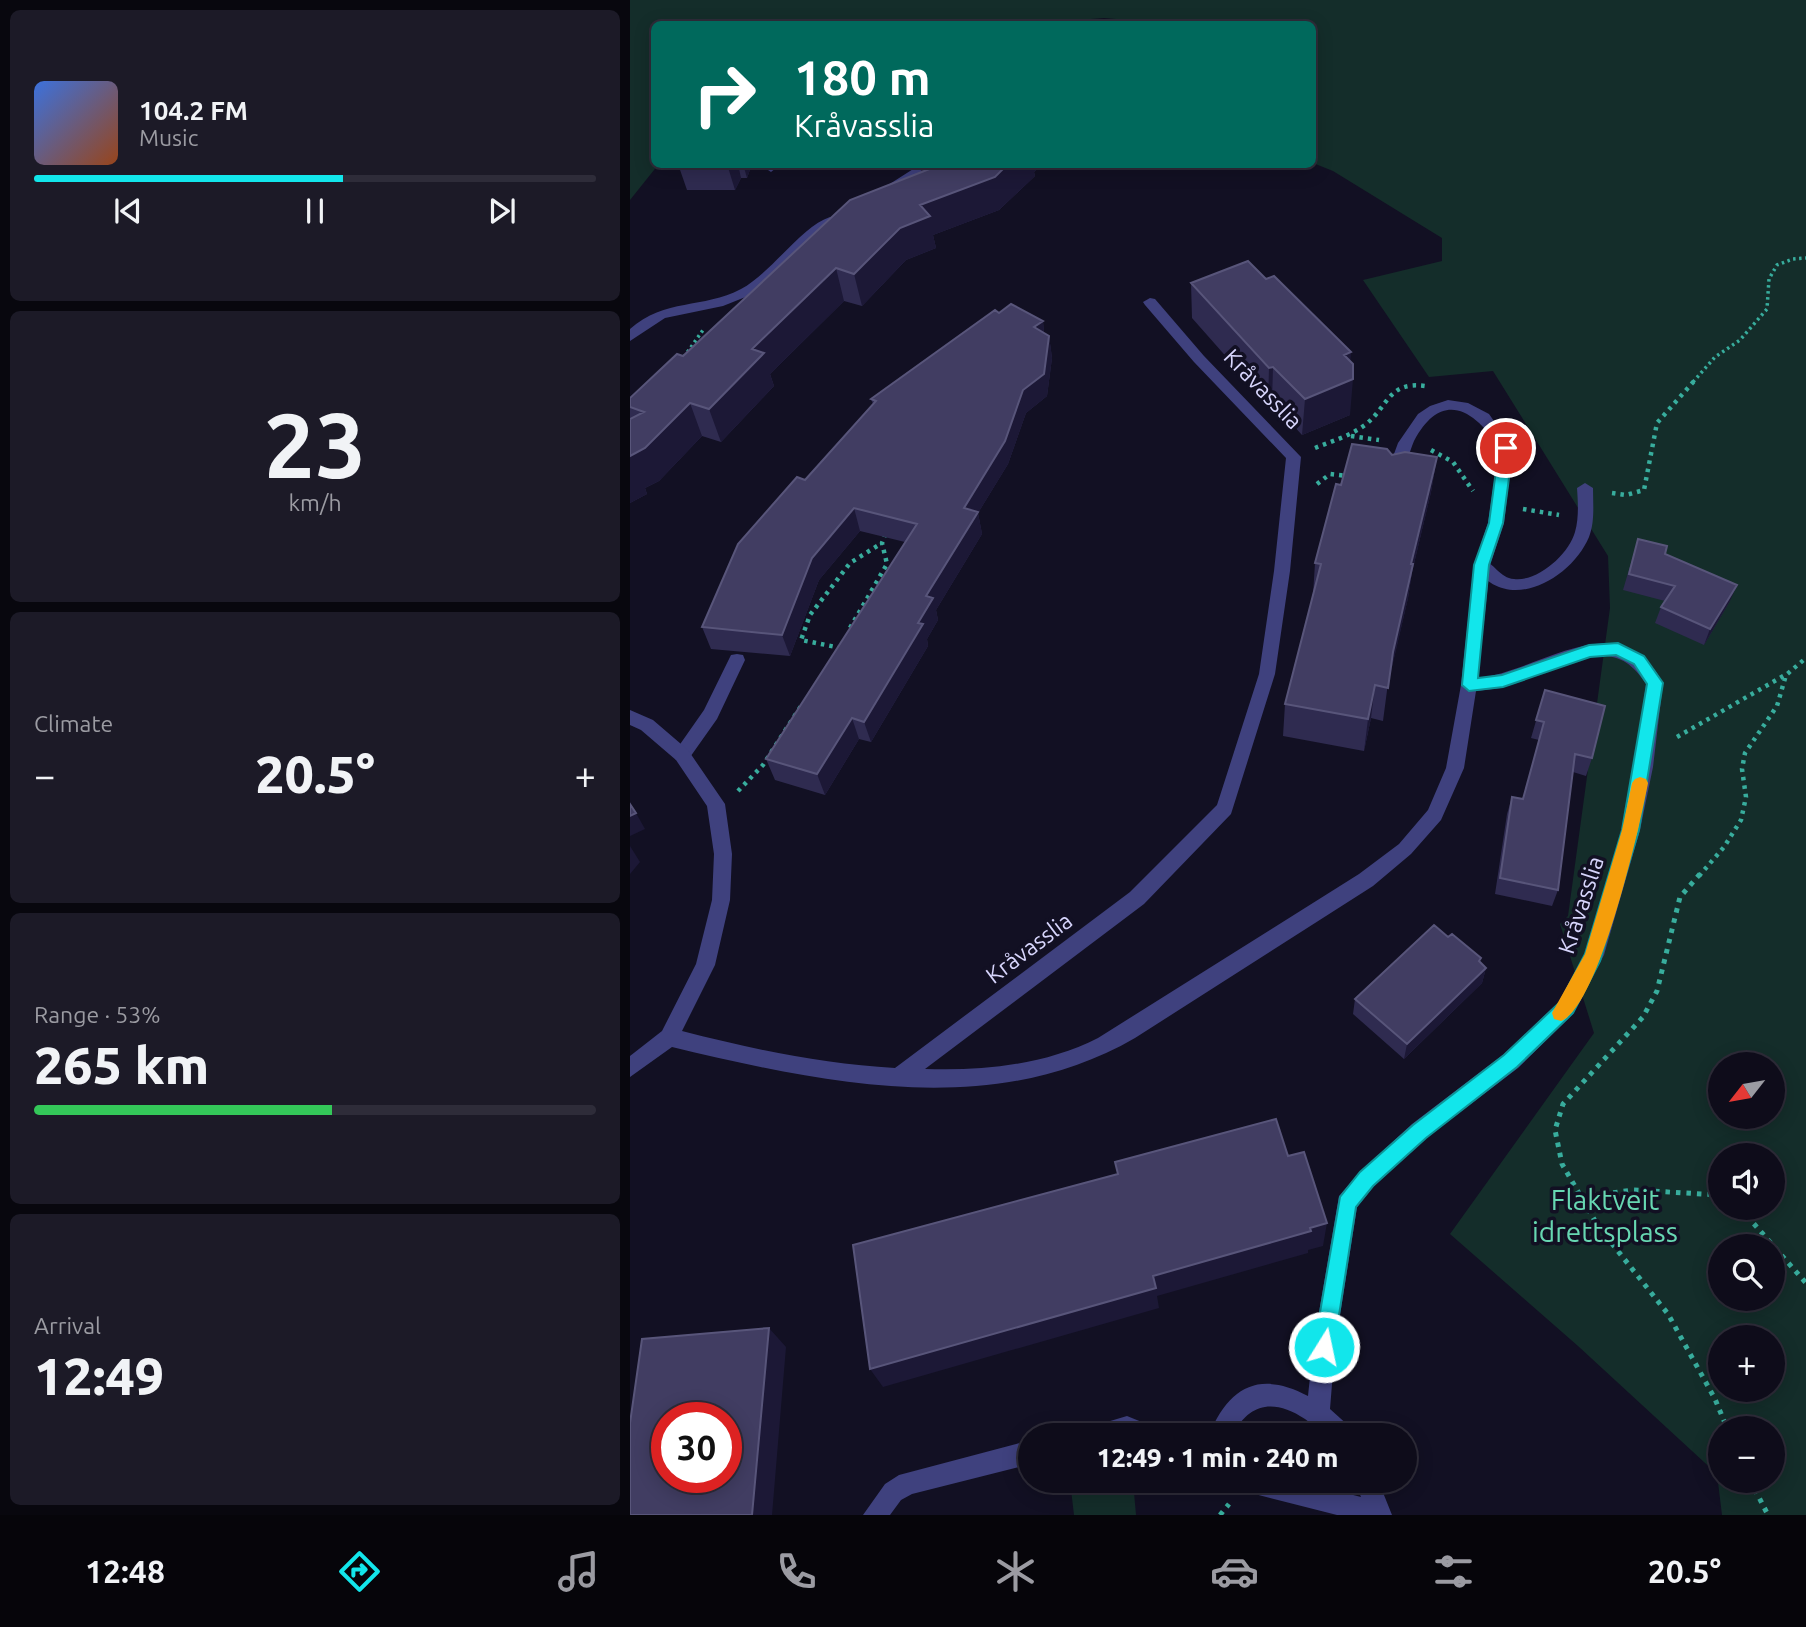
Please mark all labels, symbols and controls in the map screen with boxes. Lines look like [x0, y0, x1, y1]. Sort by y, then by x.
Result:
icon: right [679, 49, 770, 140]
text: 180 m [794, 49, 931, 104]
text: 104.2 FM [139, 96, 248, 125]
text: Kråvasslia [794, 107, 934, 143]
text: Music [139, 125, 198, 150]
icon: previous [109, 192, 147, 230]
icon: pause [296, 192, 334, 230]
icon: next [483, 192, 521, 230]
street label: Kråvasslia [1219, 344, 1307, 434]
text: 23 [264, 393, 366, 495]
pin [1476, 418, 1536, 478]
icon: arrive [1487, 429, 1525, 467]
text: km/h [288, 490, 342, 515]
text: Climate [34, 711, 113, 736]
text: 20.5° [255, 745, 375, 803]
text: − [34, 754, 55, 796]
text: + [575, 754, 596, 796]
street label: Kråvasslia [1553, 853, 1608, 957]
street label: Kråvasslia [981, 907, 1077, 988]
text: Range · 53% [34, 1002, 161, 1027]
text: 265 km [34, 1036, 209, 1094]
north arrow [1708, 1052, 1785, 1129]
map controls [1708, 1052, 1785, 1493]
button: sound [1708, 1143, 1785, 1220]
park label: Flaktveit idrettsplass [1532, 1184, 1678, 1247]
button: search [1708, 1234, 1785, 1311]
position arrow [1287, 1310, 1361, 1384]
text: Arrival [34, 1313, 101, 1338]
button: + [1708, 1325, 1785, 1402]
text: 12:49 [34, 1347, 164, 1405]
speed limit sign: 30 [651, 1402, 742, 1493]
button: − [1708, 1416, 1785, 1493]
text: 12:49 · 1 min · 240 m [1097, 1443, 1338, 1472]
icon: directions [335, 1547, 384, 1596]
icon: music [554, 1547, 603, 1596]
icon: phone [772, 1547, 821, 1596]
icon: climate [991, 1547, 1040, 1596]
icon: car [1210, 1547, 1259, 1596]
icon: filters [1429, 1547, 1478, 1596]
text: 12:48 [85, 1553, 165, 1589]
text: 20.5° [1648, 1553, 1721, 1589]

